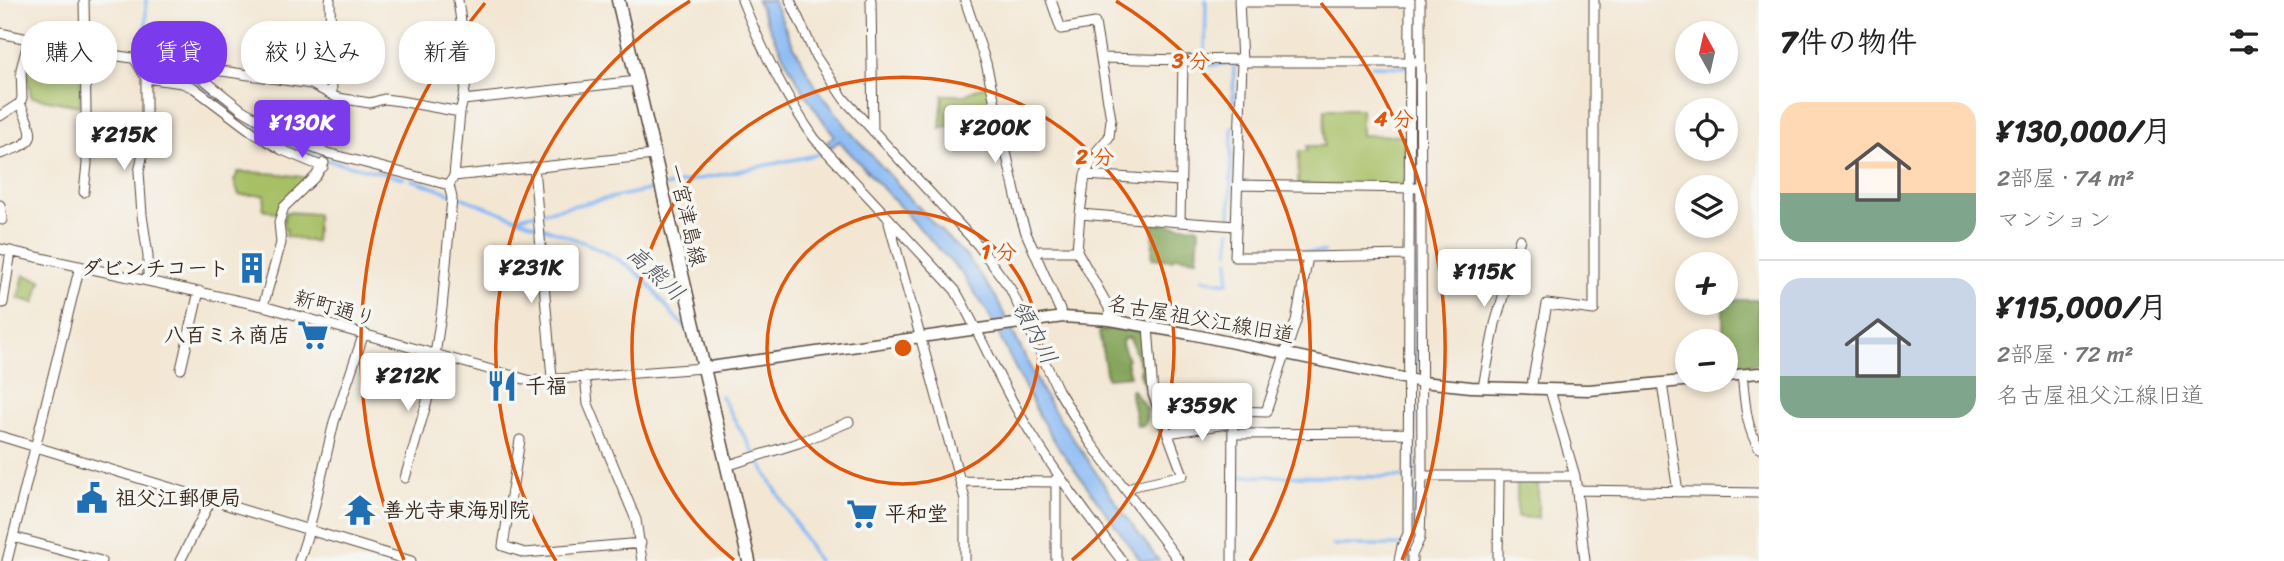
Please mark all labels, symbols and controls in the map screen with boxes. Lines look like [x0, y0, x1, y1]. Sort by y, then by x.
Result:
text: 7件の物件 [1780, 15, 1917, 69]
chip: 購入 [21, 21, 117, 84]
chip: 賃貸 [131, 21, 227, 84]
chip: 絞り込み [241, 21, 385, 84]
chip: 新着 [399, 21, 495, 84]
north arrow [1675, 21, 1738, 84]
map controls [1675, 21, 1738, 392]
icon: filters [2225, 23, 2263, 61]
text: 3 分 [1171, 42, 1210, 80]
button: locate [1675, 98, 1738, 161]
pin: ¥130K [253, 100, 351, 160]
text: 4 分 [1373, 100, 1414, 138]
text: ¥130K [270, 102, 334, 143]
text: ¥130,000/月 [1997, 104, 2172, 158]
pin: ¥200K [946, 106, 1044, 165]
text: ¥200K [960, 107, 1030, 148]
pin: ¥215K [75, 113, 173, 172]
text: ¥215K [92, 114, 156, 155]
icon: home [1836, 130, 1920, 214]
text: 2 分 [1075, 138, 1114, 176]
text: 2部屋 · 74 m² [1997, 158, 2135, 199]
street label: 一宮津島線 [657, 160, 717, 270]
button: layers [1675, 175, 1738, 238]
text: マンション [1997, 199, 2111, 240]
text: 1 分 [981, 233, 1017, 271]
water label: 高熊川 [616, 235, 695, 312]
pin: ¥231K [482, 246, 580, 305]
text: ¥231K [500, 247, 562, 288]
place label: ダビンチコート [81, 249, 229, 287]
pin: ¥115K [1435, 250, 1533, 309]
building icon: ダビンチコート [235, 251, 269, 285]
text: ¥115K [1454, 251, 1514, 292]
button: + [1675, 252, 1738, 315]
street label: 新町通り [289, 278, 381, 338]
text: ¥115,000/月 [1997, 280, 2168, 334]
street label: 名古屋祖父江線旧道 [1105, 284, 1297, 354]
water label: 領内川 [1000, 292, 1069, 372]
icon: home [1836, 306, 1920, 390]
place label: 八百ミネ商店 [164, 316, 290, 354]
supermarket icon: 八百ミネ商店 [296, 318, 330, 352]
button: − [1675, 329, 1738, 392]
text: 2部屋 · 72 m² [1997, 334, 2133, 375]
centre of rings [891, 336, 915, 360]
pin: ¥212K [359, 354, 457, 413]
text: ¥212K [376, 355, 440, 396]
place label: 千福 [525, 367, 567, 405]
restaurant icon: 千福 [485, 369, 519, 403]
text: 名古屋祖父江線旧道 [1997, 375, 2204, 416]
pin: ¥359K [1153, 384, 1251, 443]
text: ¥359K [1168, 385, 1236, 426]
place label: 祖父江郵便局 [115, 479, 241, 517]
public building icon: 祖父江郵便局 [75, 481, 109, 515]
place label: 善光寺東海別院 [383, 491, 530, 529]
temple icon: 善光寺東海別院 [343, 493, 377, 527]
place label: 平和堂 [885, 495, 948, 533]
supermarket icon: 平和堂 [845, 497, 879, 531]

